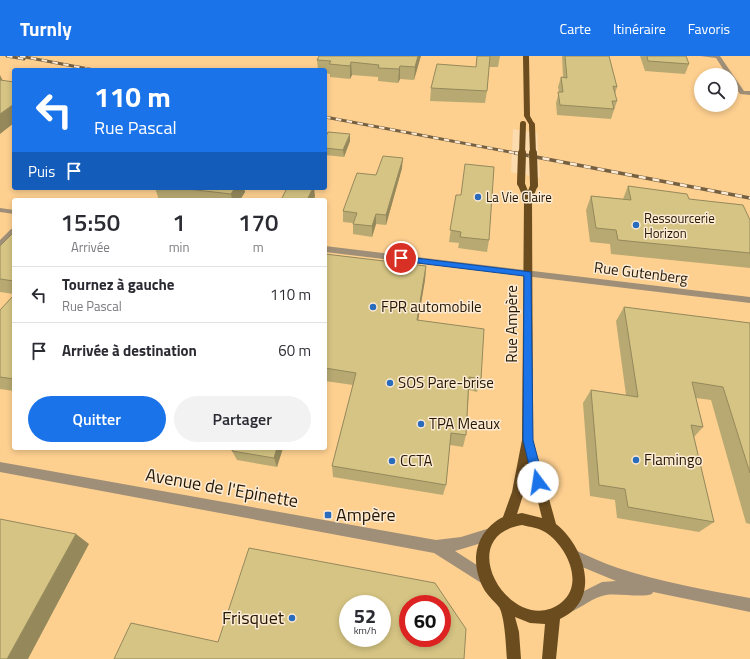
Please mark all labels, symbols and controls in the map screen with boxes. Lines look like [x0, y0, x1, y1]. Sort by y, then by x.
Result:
text: Turnly [20, 14, 72, 43]
text: Carte [560, 18, 591, 39]
text: Itinéraire [613, 18, 666, 39]
text: Favoris [688, 18, 730, 39]
map controls [694, 68, 738, 112]
button: search [694, 68, 738, 112]
text: 110 m [94, 75, 171, 118]
icon: left [28, 84, 80, 136]
text: Rue Pascal [94, 114, 177, 141]
text: Puis [28, 160, 55, 183]
icon: arrive [63, 160, 85, 182]
place label: La Vie Claire [486, 187, 552, 207]
marker: La Vie Claire [473, 192, 483, 202]
text: 15:50 [61, 204, 120, 240]
text: 1 [172, 204, 186, 240]
text: 170 [238, 204, 278, 240]
place label: Ressourcerie Horizon [644, 208, 715, 243]
marker: Ressourcerie Horizon [631, 220, 641, 230]
text: Arrivée [71, 237, 110, 257]
text: min [169, 237, 189, 257]
text: m [253, 237, 264, 257]
pin [384, 241, 418, 275]
icon: arrive [390, 247, 412, 269]
street label: Rue Gutenberg [593, 255, 690, 290]
text: Tournez à gauche [62, 273, 174, 296]
text: 110 m [270, 283, 311, 306]
icon: left [28, 284, 50, 306]
street label: Rue Ampère [500, 285, 523, 363]
place label: FPR automobile [381, 295, 482, 318]
text: Rue Pascal [62, 296, 122, 316]
marker: FPR automobile [368, 302, 378, 312]
text: Arrivée à destination [62, 339, 197, 362]
text: 60 m [278, 339, 311, 362]
icon: arrive [28, 340, 50, 362]
place label: SOS Pare-brise [398, 371, 494, 394]
marker: SOS Pare-brise [385, 378, 395, 388]
button: Quitter [28, 396, 166, 442]
button: Partager [174, 396, 311, 442]
place label: TPA Meaux [429, 412, 500, 435]
marker: TPA Meaux [416, 419, 426, 429]
place label: Flamingo [644, 448, 702, 471]
place label: CCTA [400, 449, 432, 472]
marker: Flamingo [631, 455, 641, 465]
marker: CCTA [387, 456, 397, 466]
street label: Avenue de l'Epinette [144, 461, 301, 514]
position arrow [517, 461, 559, 503]
place label: Ampère [336, 501, 396, 528]
marker: Ampère [323, 510, 333, 520]
speed limit sign: 60 [399, 595, 451, 647]
text: 52 [354, 600, 376, 631]
place label: Frisquet [222, 604, 285, 631]
marker: Frisquet [287, 613, 297, 623]
text: km/h [354, 623, 376, 638]

